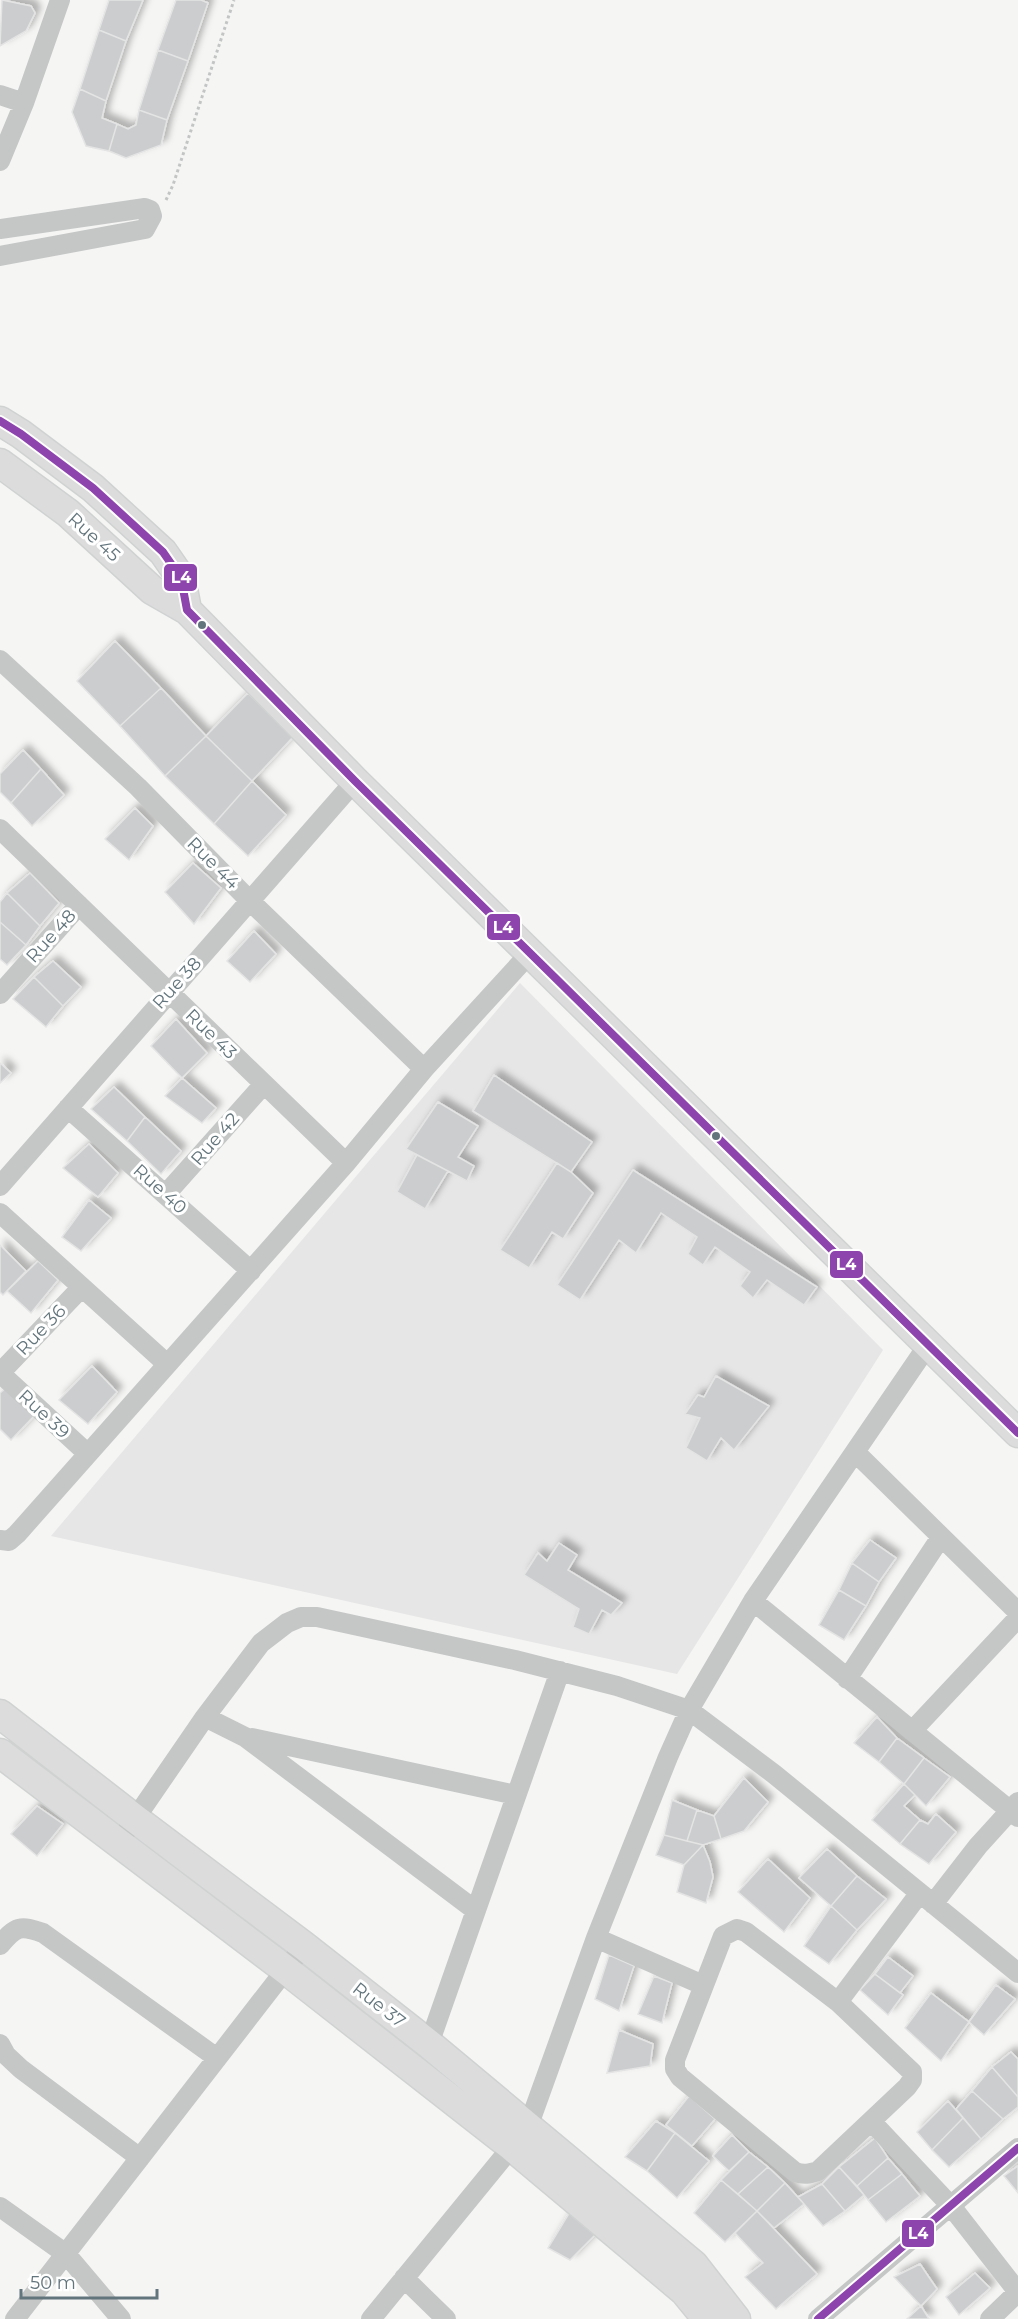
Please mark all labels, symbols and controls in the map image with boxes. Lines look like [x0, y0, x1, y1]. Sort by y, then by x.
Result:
street label: Rue 45 [63, 508, 125, 566]
line badge: L4 [163, 563, 198, 592]
text: L4 [171, 568, 191, 587]
unlabelled marker [196, 619, 208, 631]
street label: Rue 44 [182, 832, 244, 894]
street label: Rue 48 [21, 905, 81, 967]
line badge: L4 [486, 913, 521, 941]
text: L4 [493, 918, 513, 937]
street label: Rue 38 [148, 952, 206, 1014]
street label: Rue 43 [181, 1004, 241, 1064]
street label: Rue 42 [186, 1108, 244, 1170]
unlabelled marker [710, 1130, 722, 1142]
street label: Rue 40 [129, 1159, 191, 1219]
line badge: L4 [829, 1250, 864, 1279]
text: L4 [836, 1255, 856, 1274]
street label: Rue 36 [12, 1300, 70, 1360]
street label: Rue 39 [14, 1385, 74, 1443]
street label: Rue 37 [348, 1977, 410, 2033]
line badge: L4 [901, 2219, 935, 2248]
text: L4 [908, 2224, 928, 2243]
scale bar [21, 2262, 158, 2300]
text: 50 m [30, 2272, 76, 2294]

